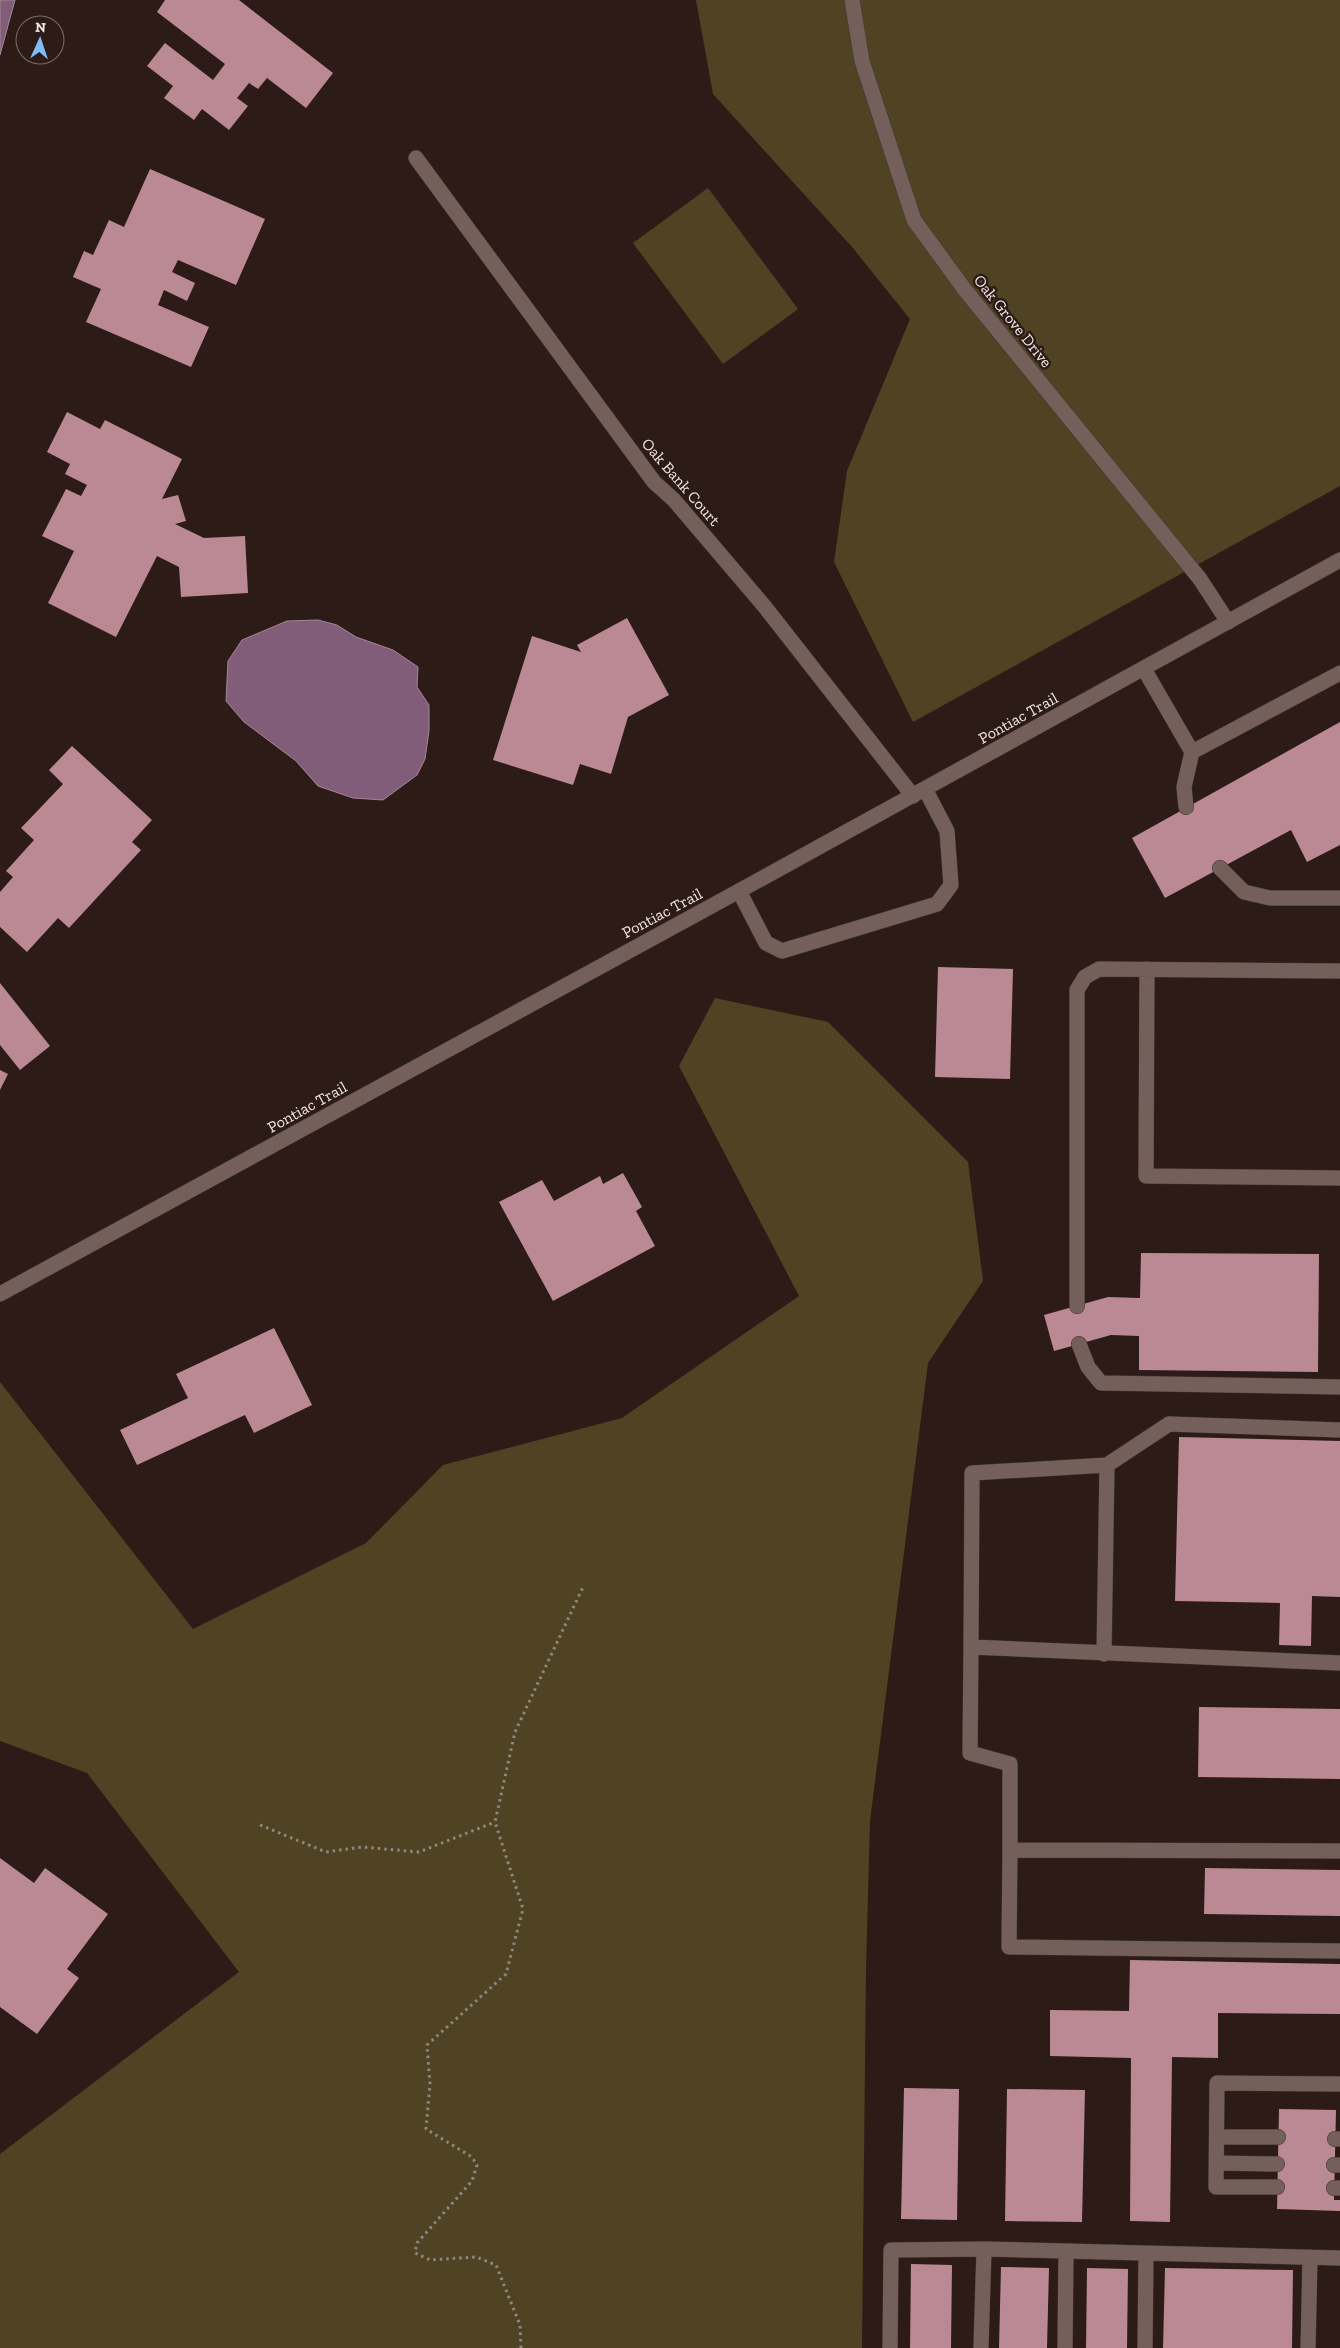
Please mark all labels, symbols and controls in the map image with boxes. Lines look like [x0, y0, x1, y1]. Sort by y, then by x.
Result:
north arrow [15, 15, 65, 65]
text: N [35, 19, 47, 36]
street label: Oak Grove Drive [970, 271, 1056, 371]
street label: Oak Bank Court [638, 434, 724, 530]
street label: Pontiac Trail [975, 688, 1061, 748]
street label: Pontiac Trail [619, 884, 705, 942]
street label: Pontiac Trail [264, 1077, 350, 1137]

